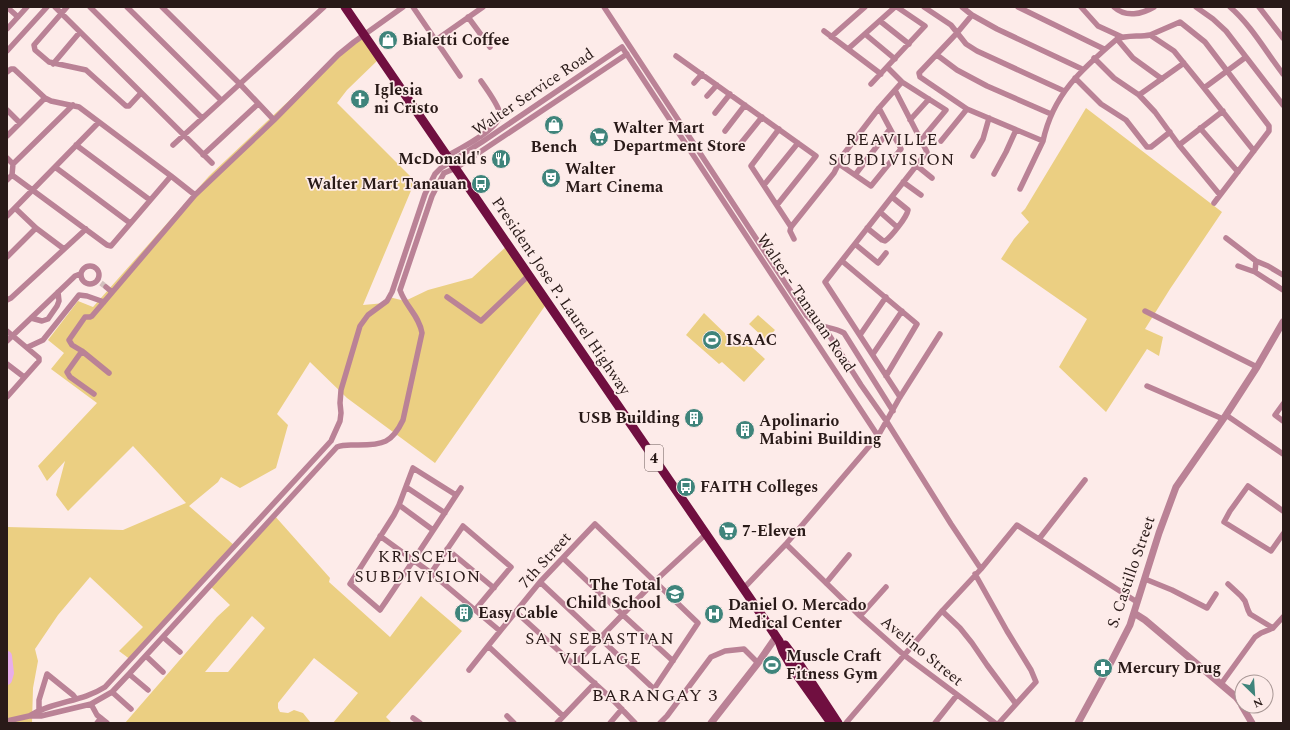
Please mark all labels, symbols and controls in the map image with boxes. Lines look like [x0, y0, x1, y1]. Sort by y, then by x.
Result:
place label: Bialetti Coffee [402, 28, 510, 52]
shop icon: Bialetti Coffee [377, 29, 399, 51]
street label: Walter Service Road [467, 42, 599, 142]
place label: Iglesia ni Cristo [374, 78, 439, 120]
church icon: Iglesia ni Cristo [349, 88, 371, 110]
shop icon: Bench [543, 114, 565, 136]
place label: Walter Mart Department Store [613, 116, 746, 158]
supermarket icon: Walter Mart Department Store [588, 126, 610, 148]
district label: REAVILLE SUBDIVISION [829, 127, 955, 173]
place label: Bench [531, 135, 578, 159]
place label: McDonald's [398, 147, 487, 171]
restaurant icon: McDonald's [490, 148, 512, 170]
place label: Walter Mart Cinema [565, 157, 664, 199]
theatre icon: Walter Mart Cinema [540, 167, 562, 189]
place label: Walter Mart Tanauan [307, 172, 467, 196]
bus stop icon: Walter Mart Tanauan [470, 173, 492, 195]
street label: President Jose P. Laurel Highway [485, 192, 637, 401]
street label: Walter - Tanauan Road [751, 229, 861, 377]
place label: ISAAC [726, 328, 777, 352]
sports icon: ISAAC [701, 329, 723, 351]
place label: USB Building [578, 406, 680, 430]
building icon: USB Building [683, 407, 705, 429]
place label: Apolinario Mabini Building [759, 409, 881, 451]
building icon: Apolinario Mabini Building [734, 419, 756, 441]
road number: 4 [645, 445, 663, 471]
place label: FAITH Colleges [700, 475, 818, 499]
bus stop icon: FAITH Colleges [675, 476, 697, 498]
street label: S. Castillo Street [1101, 512, 1162, 631]
place label: 7-Eleven [742, 519, 807, 543]
supermarket icon: 7-Eleven [717, 520, 739, 542]
street label: 7th Street [513, 526, 577, 594]
district label: KRISCEL SUBDIVISION [355, 544, 481, 590]
place label: The Total Child School [566, 573, 661, 615]
school or university icon: The Total Child School [664, 583, 686, 605]
place label: Daniel O. Mercado Medical Center [728, 593, 867, 635]
place label: Easy Cable [478, 601, 558, 625]
building icon: Easy Cable [453, 602, 475, 624]
hospital icon: Daniel O. Mercado Medical Center [703, 603, 725, 625]
street label: Avelino Street [875, 610, 969, 692]
district label: SAN SEBASTIAN VILLAGE [525, 626, 675, 672]
place label: Muscle Craft Fitness Gym [786, 644, 882, 686]
sports icon: Muscle Craft Fitness Gym [761, 654, 783, 676]
place label: Mercury Drug [1117, 656, 1221, 680]
pharmacy icon: Mercury Drug [1092, 657, 1114, 679]
north arrow [1234, 674, 1274, 714]
district label: BARANGAY 3 [592, 682, 718, 709]
text: N [1250, 693, 1266, 712]

